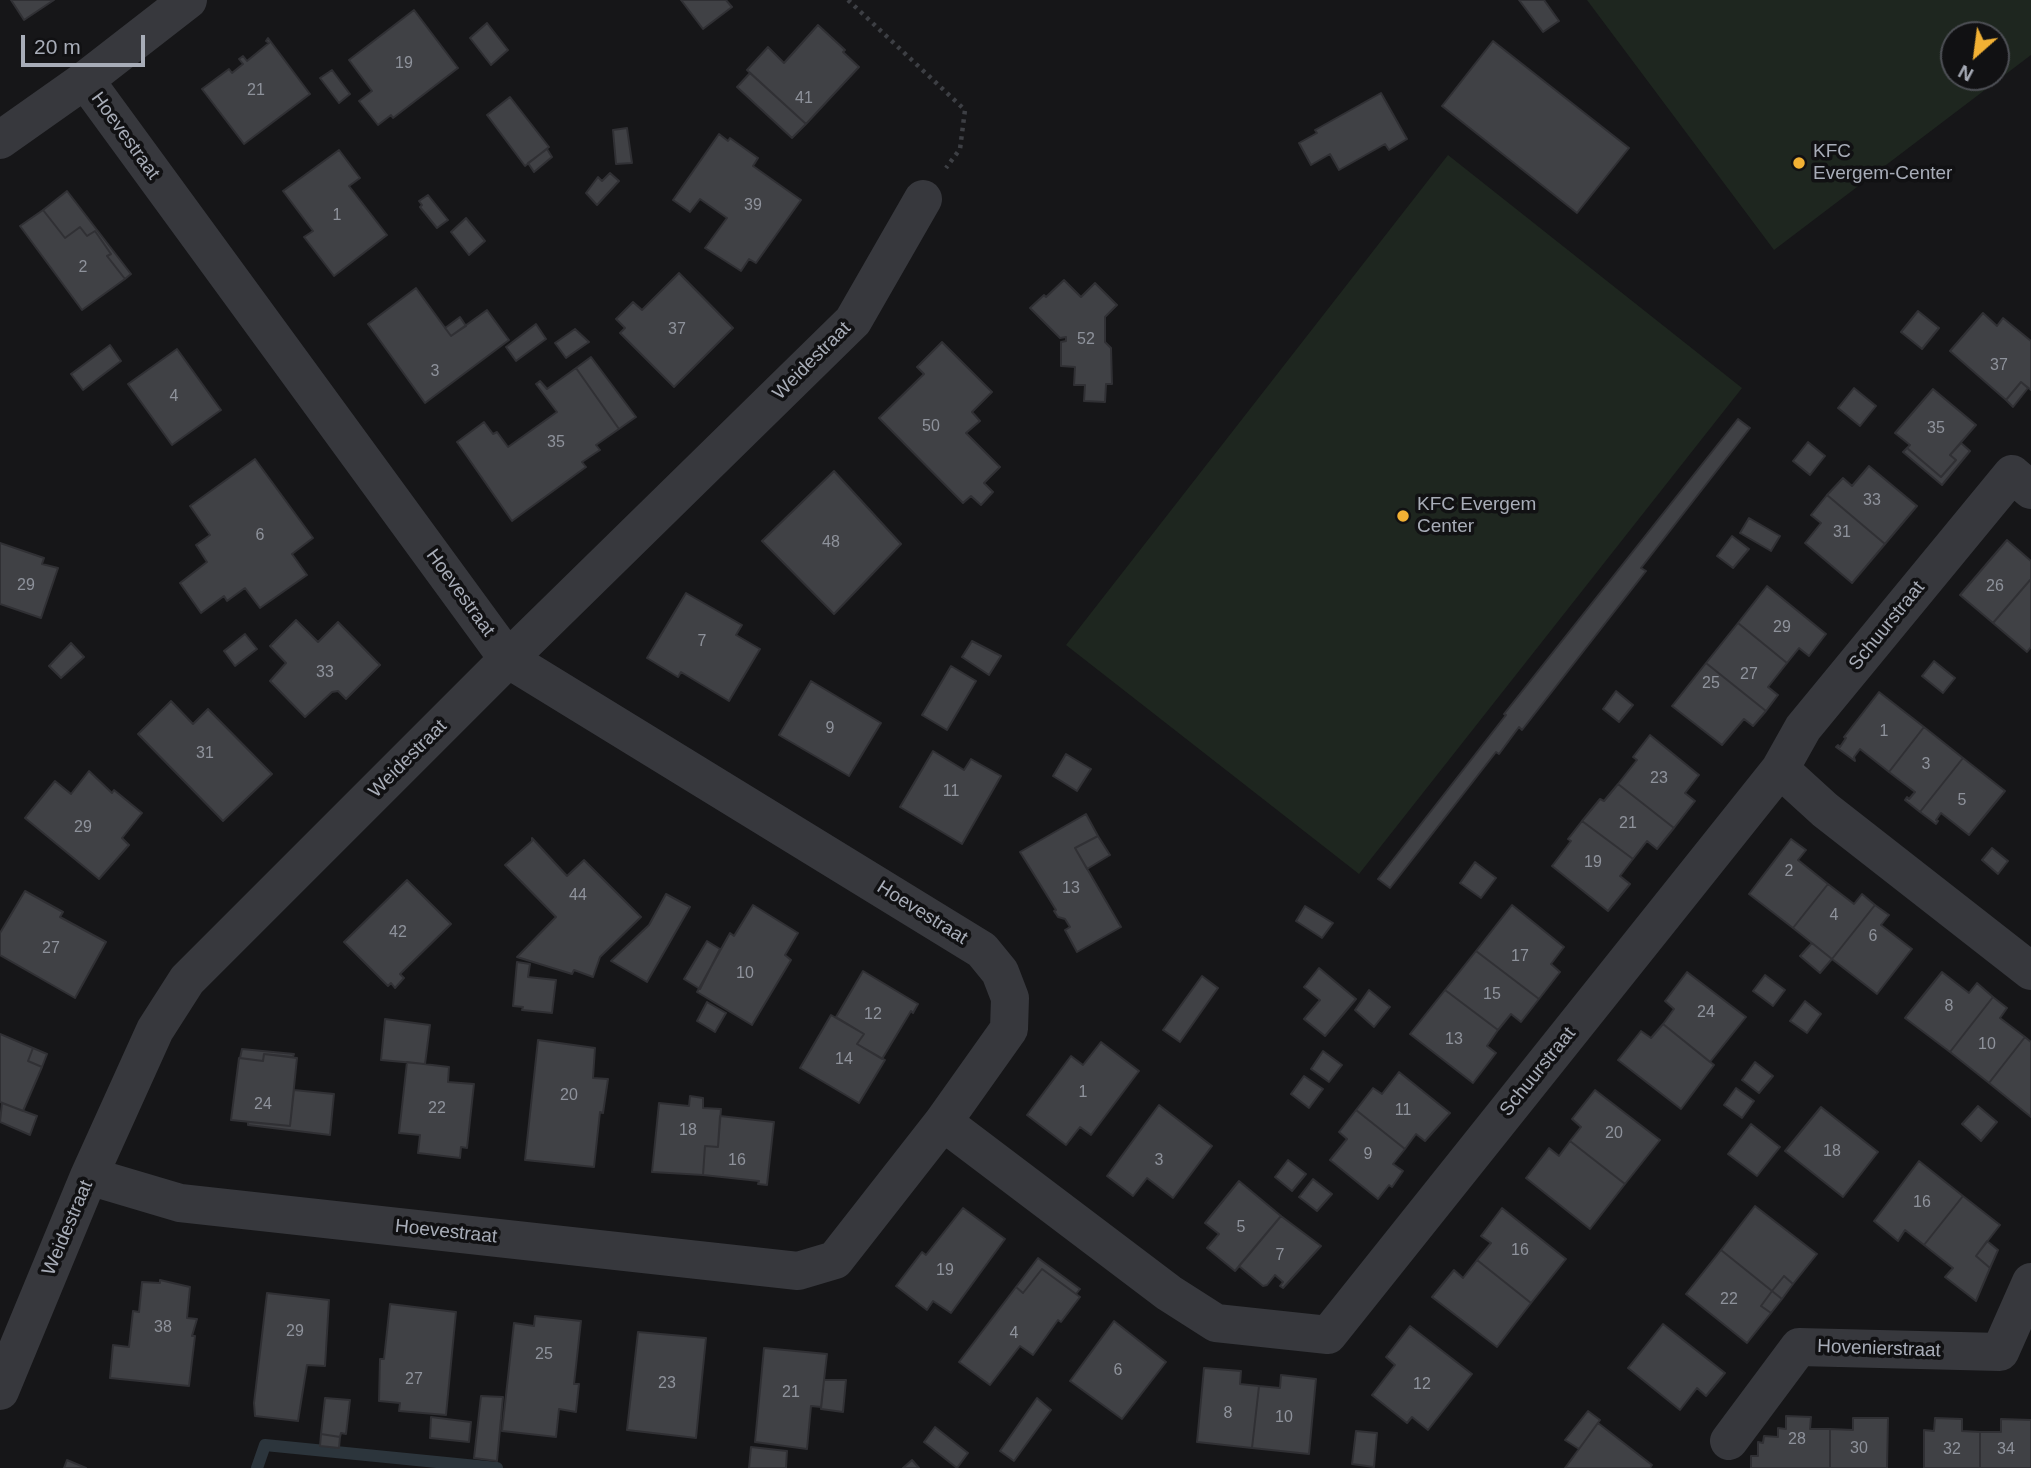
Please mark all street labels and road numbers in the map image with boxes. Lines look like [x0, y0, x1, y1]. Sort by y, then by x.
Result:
street label: Hoevestraat [86, 88, 164, 184]
street label: Weidestraat [768, 317, 856, 405]
street label: Hoevestraat [421, 545, 499, 641]
street label: Schuurstraat [1844, 577, 1930, 675]
street label: Weidestraat [364, 715, 452, 803]
street label: Hoevestraat [873, 876, 971, 950]
street label: Schuurstraat [1495, 1023, 1581, 1121]
street label: Weidestraat [38, 1177, 98, 1279]
street label: Hoevestraat [394, 1215, 498, 1249]
street label: Hovenierstraat [1817, 1335, 1941, 1363]

